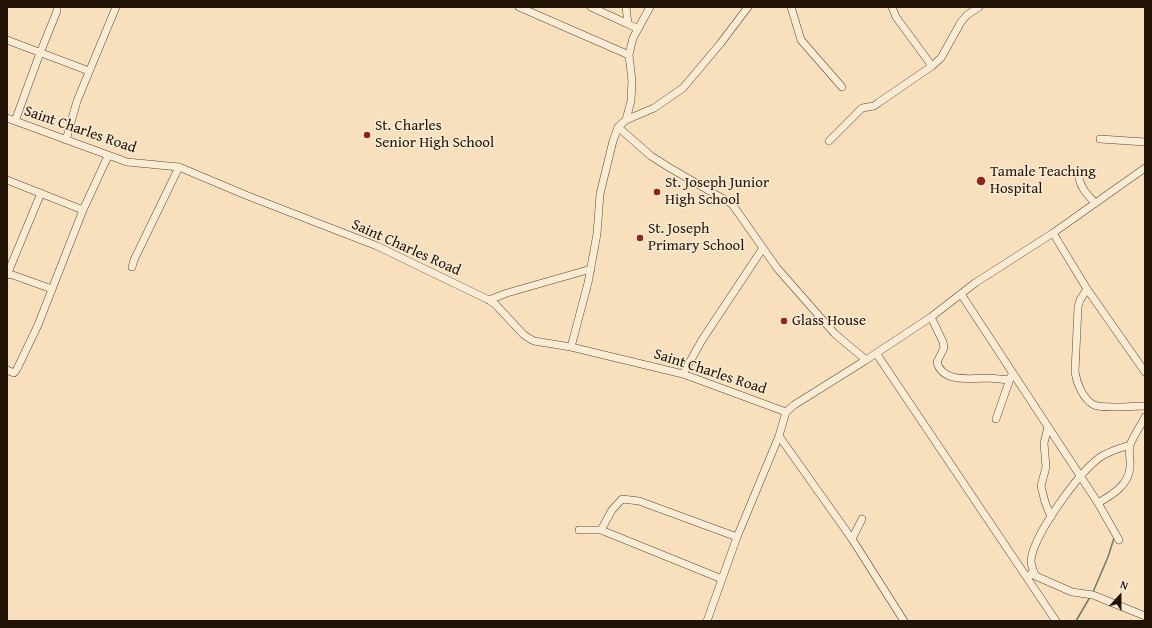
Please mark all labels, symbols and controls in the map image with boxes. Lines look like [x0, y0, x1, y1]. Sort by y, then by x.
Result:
street label: Saint Charles Road [22, 102, 138, 158]
place label: St. Charles Senior High School [375, 117, 494, 152]
marker: St. Charles Senior High School [362, 130, 372, 140]
place label: Tamale Teaching Hospital [990, 163, 1096, 198]
place label: St. Joseph Junior High School [665, 174, 769, 209]
marker: Tamale Teaching Hospital [975, 175, 987, 187]
marker: St. Joseph Junior High School [652, 187, 662, 197]
street label: Saint Charles Road [349, 216, 463, 280]
place label: St. Joseph Primary School [648, 220, 744, 255]
marker: St. Joseph Primary School [635, 233, 645, 243]
place label: Glass House [792, 312, 866, 330]
marker: Glass House [779, 316, 789, 326]
street label: Saint Charles Road [651, 345, 769, 399]
north arrow [1100, 576, 1140, 616]
text: N [1118, 576, 1131, 594]

